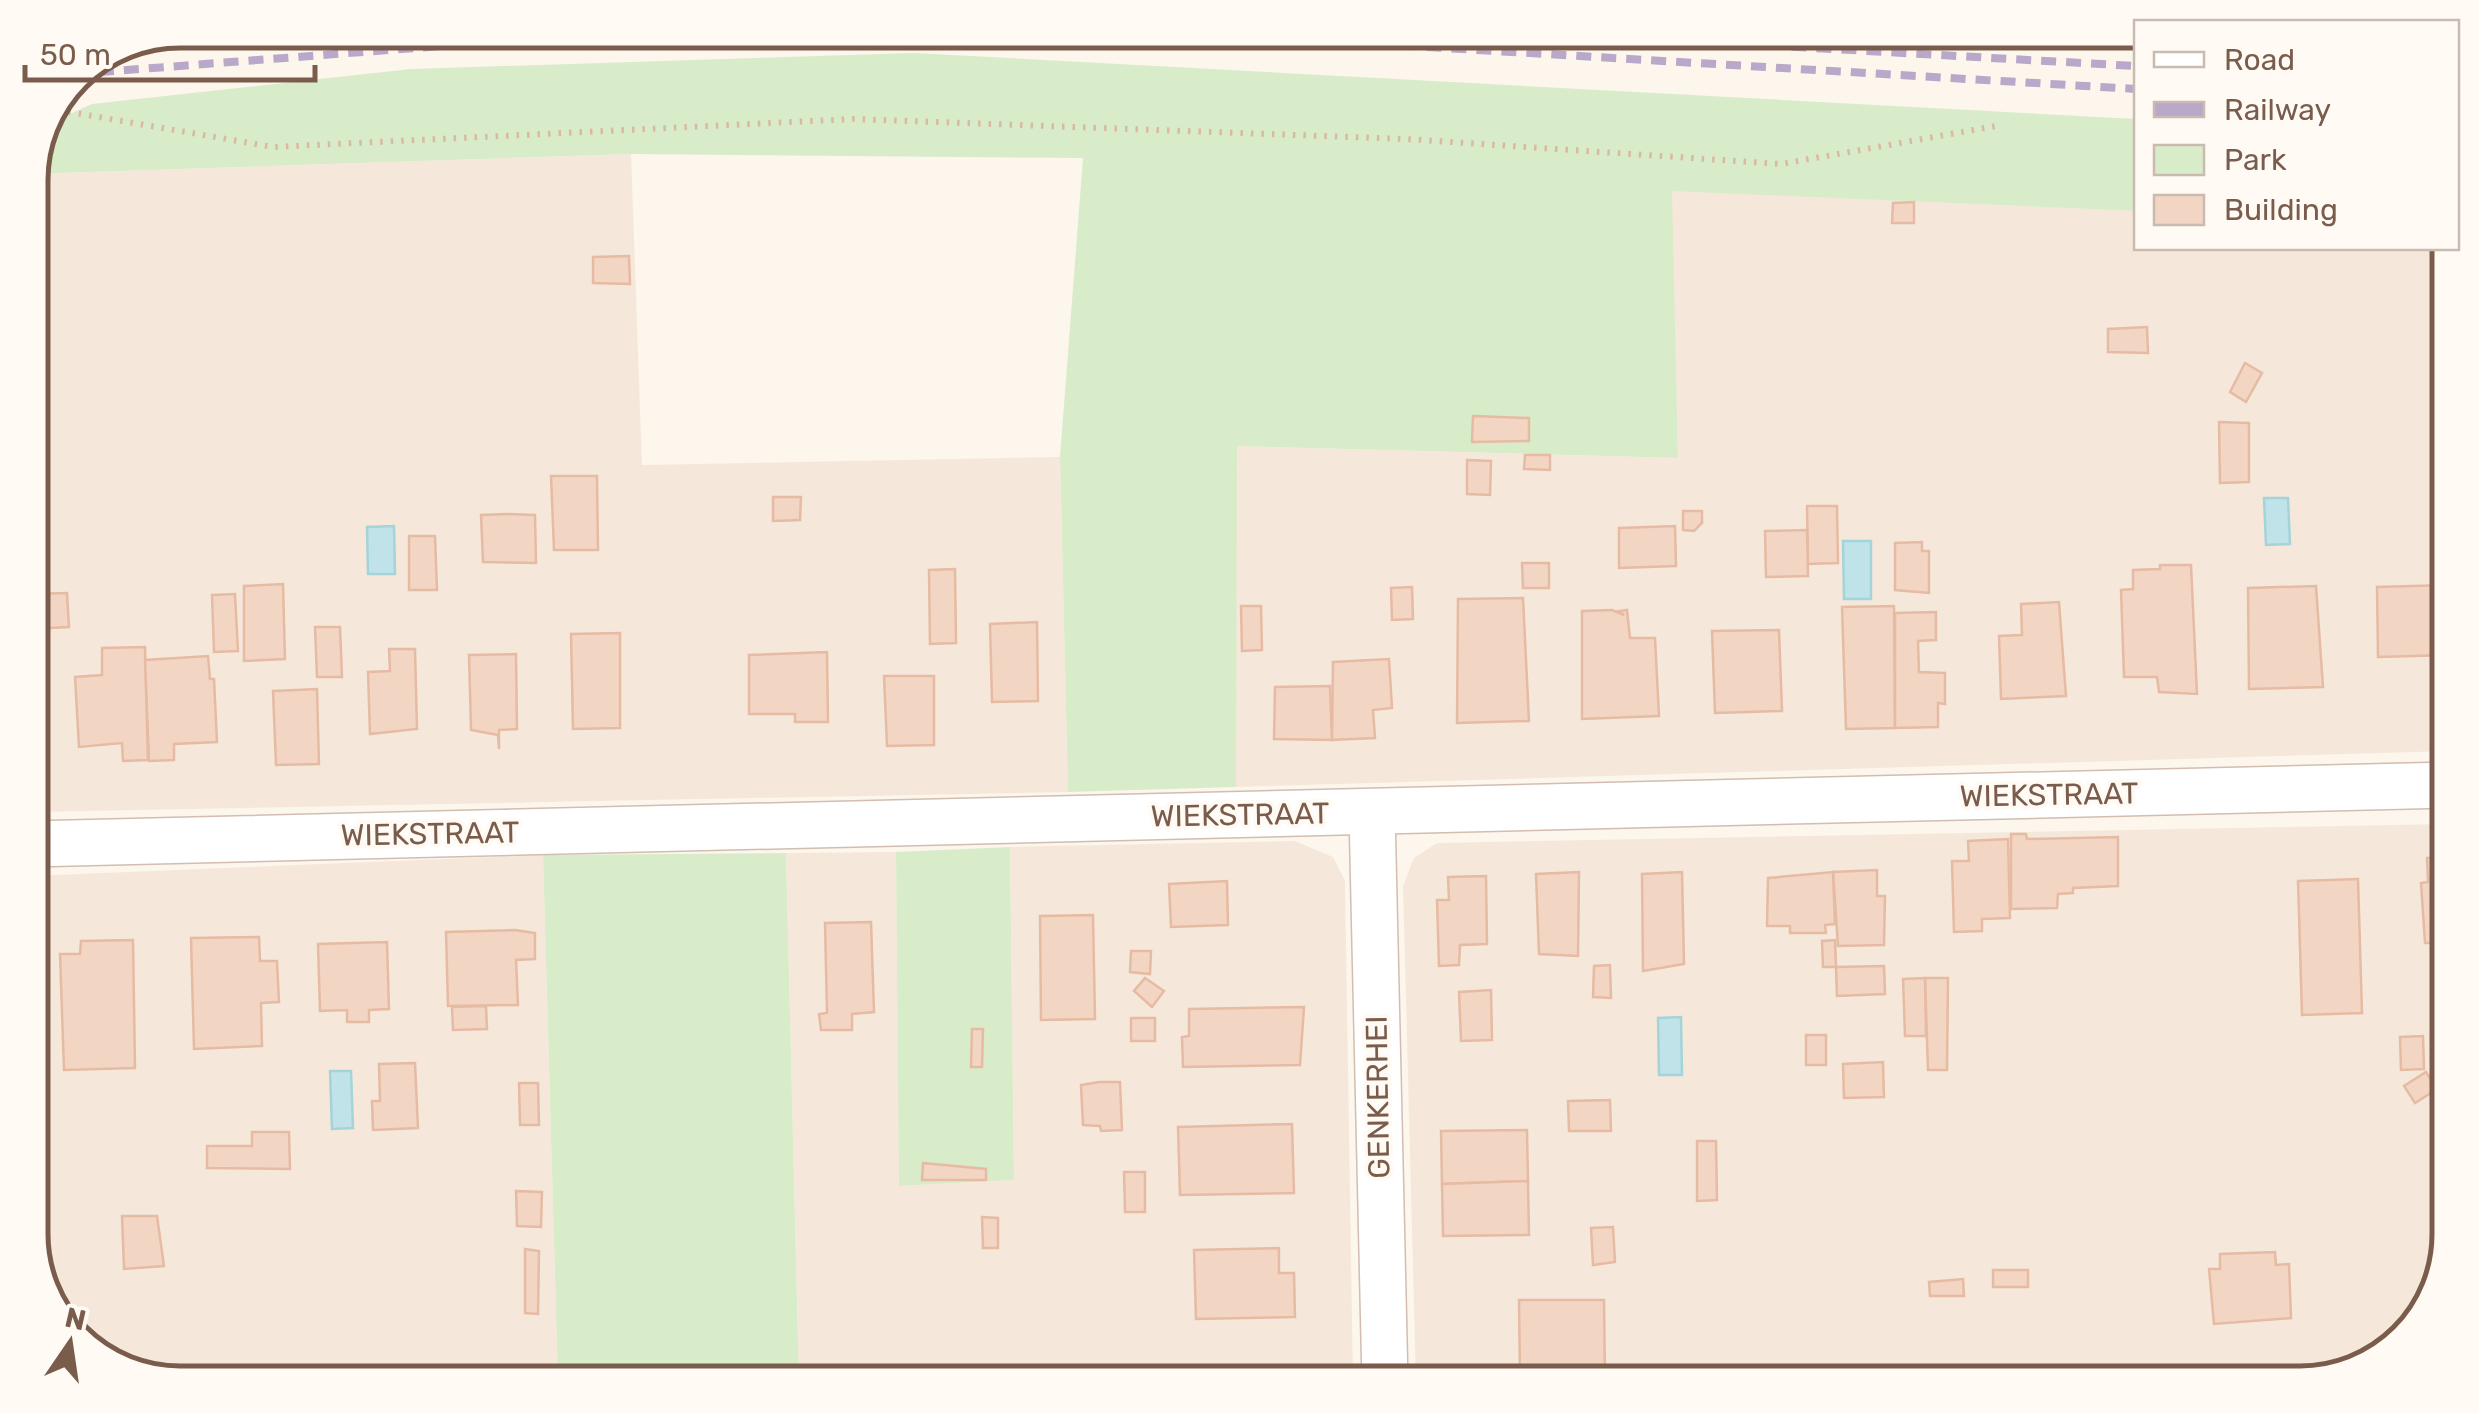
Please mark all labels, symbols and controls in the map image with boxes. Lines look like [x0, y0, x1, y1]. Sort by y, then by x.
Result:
scale bar [25, 20, 315, 82]
legend [2134, 20, 2459, 250]
text: 50 m [40, 37, 111, 73]
text: Road [2224, 42, 2295, 78]
text: Railway [2224, 92, 2331, 128]
text: Park [2224, 142, 2287, 178]
text: Building [2224, 192, 2338, 228]
street label: WIEKSTRAAT [1959, 775, 2139, 815]
street label: WIEKSTRAAT [1150, 795, 1330, 835]
street label: WIEKSTRAAT [340, 814, 520, 854]
street label: GENKERHEI [1359, 1015, 1397, 1179]
north arrow [20, 1293, 120, 1393]
text: N [62, 1301, 89, 1337]

